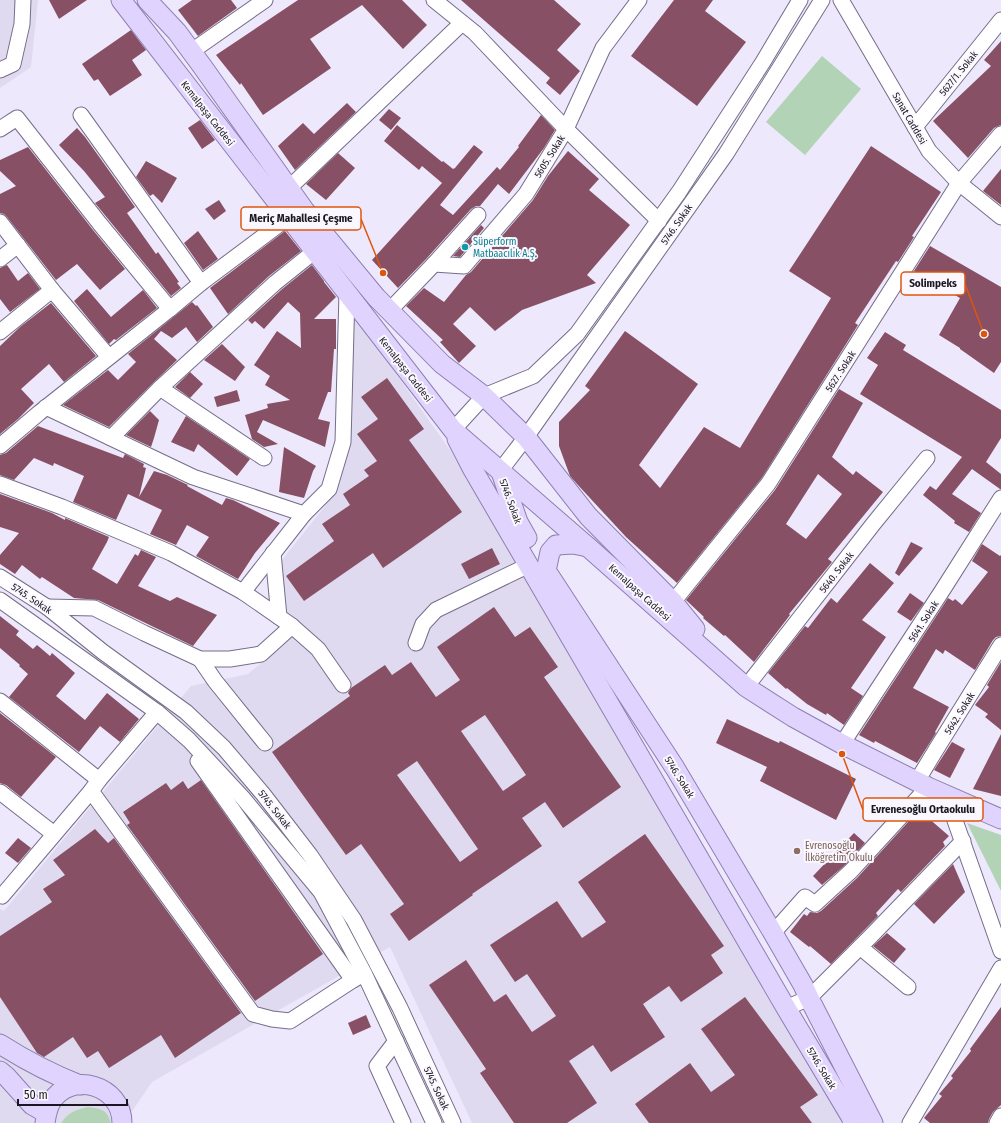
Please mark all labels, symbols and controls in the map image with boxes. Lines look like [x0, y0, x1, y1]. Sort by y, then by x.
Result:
street label: 5627/1. Sokak [937, 49, 981, 98]
street label: Kemalpaşa Caddesi [178, 79, 236, 148]
street label: Sanat Caddesi [889, 90, 929, 147]
street label: 5605. Sokak [532, 133, 568, 180]
street label: 5746. Sokak [659, 202, 695, 247]
callout: Meriç Mahallesi Çeşme [241, 207, 361, 230]
text: Meriç Mahallesi Çeşme [249, 212, 353, 225]
place label: Süperform Matbaacılık A.Ş. [473, 236, 537, 260]
marker: Süperform Matbaacılık A.Ş. [460, 242, 470, 252]
callout: Solimpeks [901, 272, 965, 295]
text: Solimpeks [909, 277, 957, 290]
street label: Kemalpaşa Caddesi [376, 335, 434, 404]
street label: 5627. Sokak [823, 348, 859, 394]
street label: 5746. Sokak [496, 477, 524, 526]
street label: 5640. Sokak [817, 550, 857, 595]
street label: Kemalpaşa Caddesi [606, 562, 673, 624]
street label: 5745. Sokak [9, 581, 54, 617]
street label: 5641. Sokak [906, 598, 942, 644]
street label: 5642. Sokak [942, 690, 978, 737]
street label: 5746. Sokak [662, 755, 697, 801]
street label: 5745. Sokak [255, 788, 293, 832]
callout: Evrenesoğlu Ortaokulu [863, 798, 983, 821]
text: Evrenesoğlu Ortaokulu [871, 803, 975, 816]
place label: Evrenosoğlu İlköğretim Okulu [805, 840, 873, 864]
marker: Evrenosoğlu İlköğretim Okulu [792, 846, 802, 856]
street label: 5746. Sokak [804, 1045, 838, 1092]
street label: 5745. Sokak [421, 1065, 451, 1112]
scale bar [18, 1081, 127, 1107]
text: 50 m [24, 1088, 48, 1102]

